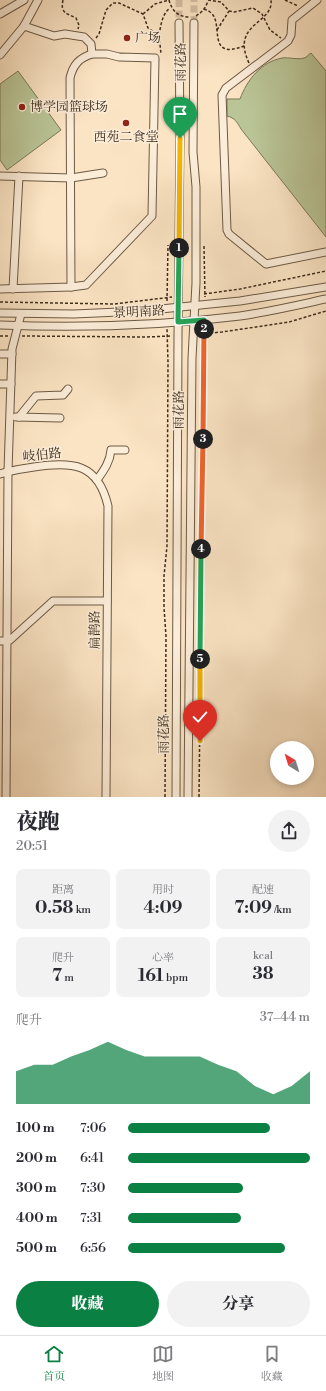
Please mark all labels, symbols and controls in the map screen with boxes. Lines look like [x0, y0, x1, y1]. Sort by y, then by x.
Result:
place label: 广场 [135, 30, 161, 46]
marker: 广场 [122, 33, 132, 43]
street label: 雨花路 [173, 42, 189, 82]
pin [163, 97, 197, 138]
place label: 博学园篮球场 [30, 99, 108, 115]
marker: 博学园篮球场 [17, 102, 27, 112]
icon: arrive [169, 103, 191, 125]
marker: 西苑二食堂 [121, 118, 131, 128]
place label: 西苑二食堂 [93, 129, 159, 145]
pin: 1 [169, 238, 189, 258]
text: 1 [176, 241, 182, 255]
street label: 景明南路 [113, 303, 165, 321]
pin: 2 [194, 319, 214, 339]
text: 2 [201, 322, 207, 336]
street label: 雨花路 [171, 390, 187, 430]
pin: 3 [193, 429, 213, 449]
text: 3 [200, 432, 206, 446]
street label: 岐伯路 [22, 445, 62, 465]
pin: 4 [191, 539, 211, 559]
text: 4 [197, 542, 205, 556]
street label: 扁鹊路 [87, 610, 103, 650]
pin: 5 [190, 649, 210, 669]
text: 5 [197, 652, 203, 666]
pin [183, 700, 217, 741]
icon: check [189, 706, 211, 728]
street label: 雨花路 [156, 714, 172, 754]
north arrow [270, 741, 314, 785]
map controls [270, 741, 314, 785]
text: 夜跑 [16, 809, 60, 836]
button: share [268, 810, 310, 852]
text: 20:51 [16, 838, 48, 854]
text: 距离 [52, 883, 74, 897]
text: 用时 [152, 883, 174, 897]
text: 配速 [252, 883, 274, 897]
text: 0.58 [35, 897, 73, 919]
text: 4:09 [143, 897, 183, 919]
text: 7:09 [234, 897, 272, 919]
text: km [73, 903, 91, 917]
text: /km [272, 903, 292, 917]
text: kcal [253, 949, 273, 963]
text: 爬升 [52, 951, 74, 965]
text: 心率 [152, 951, 174, 965]
text: 38 [252, 963, 274, 985]
text: 7 [52, 965, 62, 987]
text: 161 [138, 965, 164, 987]
text: m [62, 971, 74, 985]
text: bpm [164, 971, 188, 985]
text: 37–44 m [260, 1009, 310, 1025]
text: 爬升 [16, 1012, 42, 1028]
text: 100 m [16, 1120, 55, 1136]
text: 7:06 [80, 1120, 106, 1136]
text: 200 m [16, 1150, 57, 1166]
text: 6:41 [80, 1150, 104, 1166]
text: 300 m [16, 1180, 57, 1196]
text: 7:30 [80, 1180, 105, 1196]
text: 400 m [16, 1210, 58, 1226]
text: 7:31 [80, 1210, 102, 1226]
text: 500 m [16, 1240, 57, 1256]
text: 6:56 [80, 1240, 106, 1256]
button: 收藏 [16, 1281, 159, 1327]
button: 分享 [167, 1281, 310, 1327]
tab: 首页 [43, 1343, 65, 1384]
tab: 地图 [152, 1343, 174, 1384]
tab: 收藏 [261, 1343, 283, 1384]

